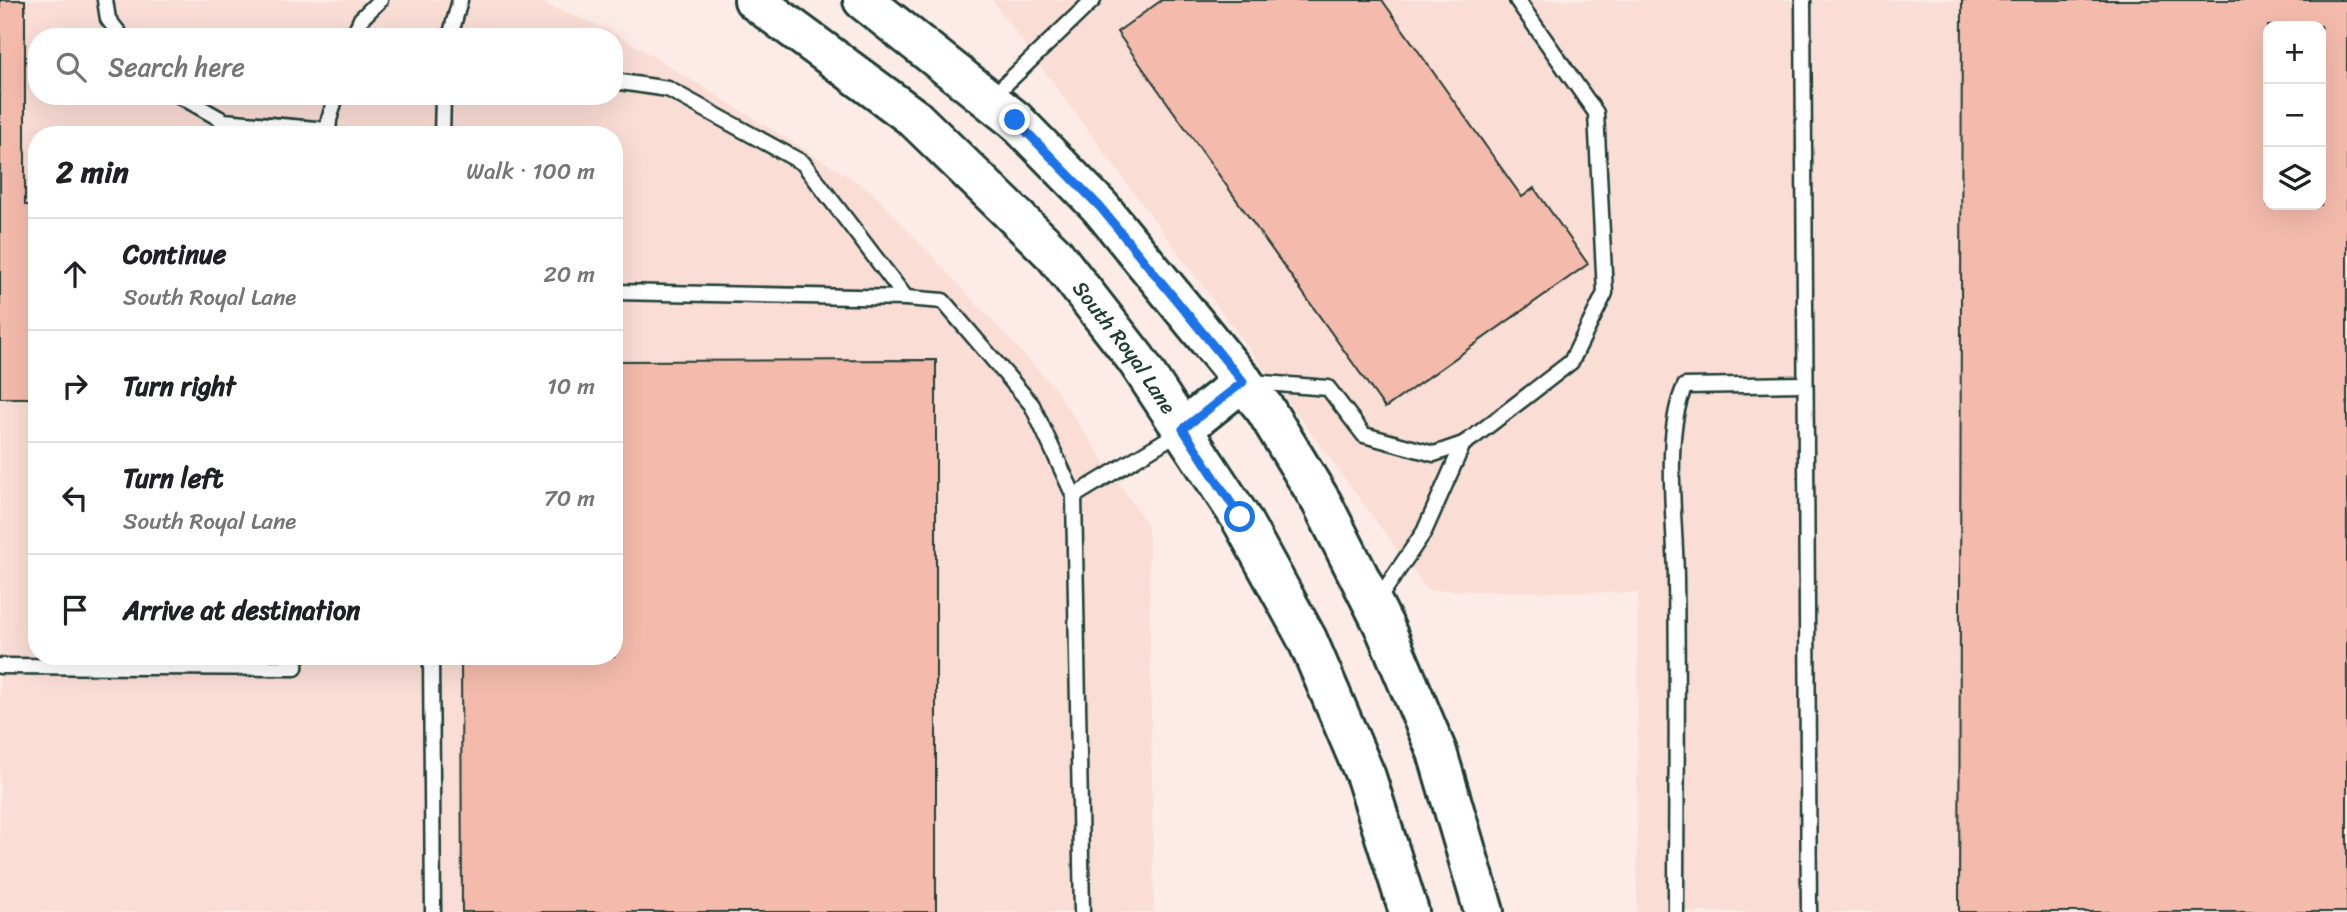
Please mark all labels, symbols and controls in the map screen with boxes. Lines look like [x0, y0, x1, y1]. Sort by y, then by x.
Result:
map controls [2263, 21, 2326, 210]
button: + [2263, 21, 2326, 84]
search box [28, 28, 623, 105]
text: Search here [108, 44, 245, 90]
icon: search [52, 48, 90, 86]
button: − [2263, 84, 2326, 147]
route end [999, 104, 1030, 135]
text: 2 min [56, 145, 129, 199]
button: layers [2263, 147, 2326, 210]
text: Walk · 100 m [466, 151, 595, 192]
text: Continue [123, 231, 226, 277]
text: 20 m [544, 254, 595, 295]
icon: ahead [56, 255, 94, 293]
street label: South Royal Lane [1062, 272, 1187, 422]
text: South Royal Lane [123, 277, 296, 318]
text: Turn right [123, 363, 236, 409]
text: 10 m [547, 366, 595, 407]
icon: right [56, 367, 94, 405]
text: Turn left [123, 455, 223, 501]
text: 70 m [544, 478, 595, 519]
icon: left [56, 479, 94, 517]
text: South Royal Lane [123, 501, 296, 542]
route start [1224, 501, 1255, 532]
text: Arrive at destination [123, 587, 360, 633]
icon: arrive [56, 591, 94, 629]

